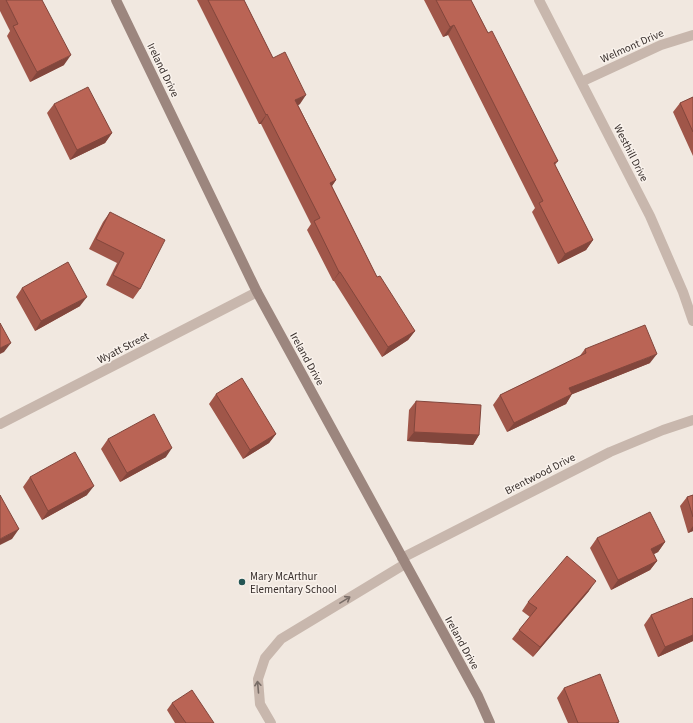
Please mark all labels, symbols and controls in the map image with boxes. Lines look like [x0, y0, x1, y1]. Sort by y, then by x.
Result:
street label: Welmont Drive [598, 25, 666, 67]
street label: Ireland Drive [143, 40, 183, 100]
street label: Westhill Drive [610, 122, 652, 185]
street label: Wyatt Street [95, 328, 152, 367]
street label: Ireland Drive [286, 330, 328, 389]
street label: Brentwood Drive [502, 450, 578, 498]
place label: Mary McArthur Elementary School [250, 569, 337, 597]
marker: Mary McArthur Elementary School [237, 577, 247, 587]
one-way arrow [339, 596, 351, 604]
street label: Ireland Drive [441, 614, 483, 673]
one-way arrow [255, 681, 262, 694]

